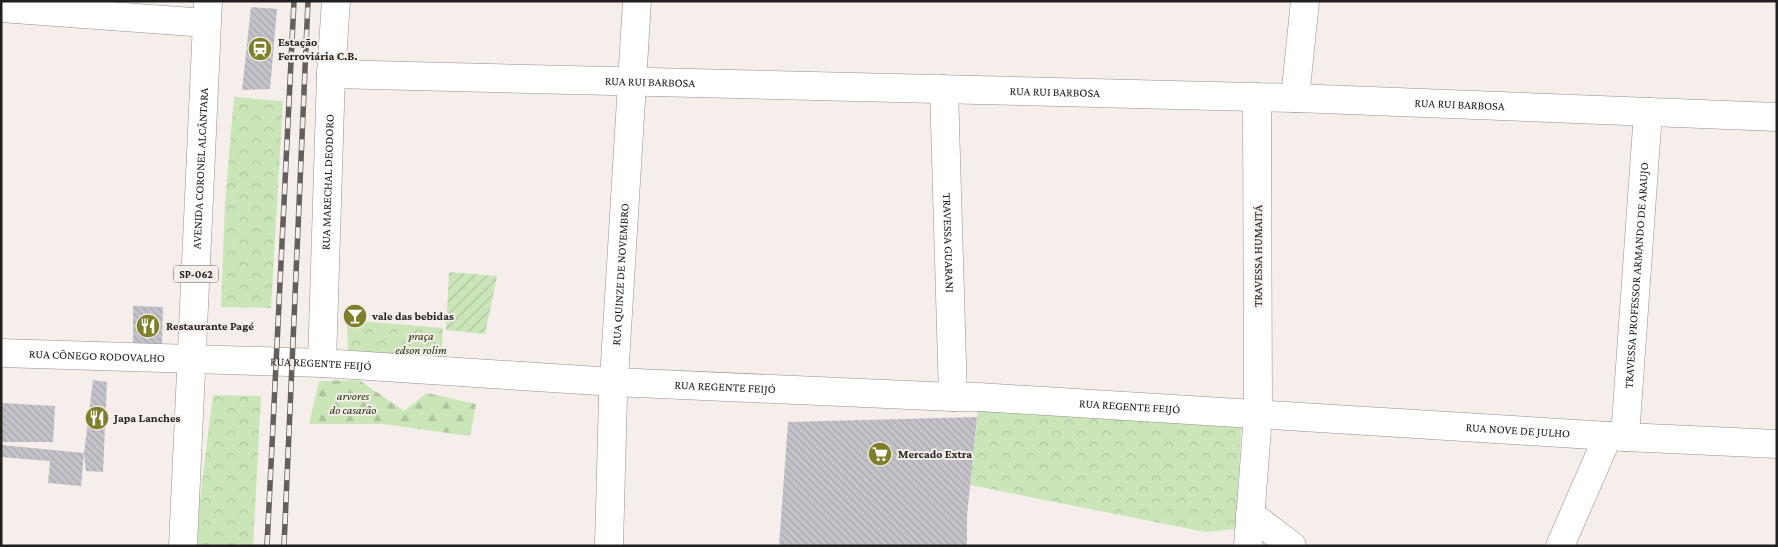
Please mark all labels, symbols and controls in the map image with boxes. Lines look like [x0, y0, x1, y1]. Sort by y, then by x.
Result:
place label: Estação Ferroviária C.B. [278, 35, 358, 63]
station icon: Estação Ferroviária C.B. [247, 36, 273, 62]
street label: RUA RUI BARBOSA [605, 74, 695, 90]
street label: RUA RUI BARBOSA [1009, 84, 1100, 100]
street label: AVENIDA CORONEL ALCÂNTARA [190, 87, 211, 249]
street label: RUA RUI BARBOSA [1414, 96, 1505, 113]
street label: RUA MARECHAL DEODORO [319, 114, 337, 250]
street label: TRAVESSA PROFESSOR ARMANDO DE ARAUJO [1621, 162, 1651, 389]
street label: TRAVESSA GUARANI [940, 193, 957, 293]
street label: RUA QUINZE DE NOVEMBRO [609, 203, 632, 346]
street label: TRAVESSA HUMAITÁ [1251, 205, 1265, 307]
road number: SP-062 [174, 266, 218, 282]
bar icon: vale das bebidas [342, 303, 368, 329]
place label: vale das bebidas [371, 309, 454, 323]
restaurant icon: Restaurante Pagé [135, 313, 161, 339]
place label: Restaurante Pagé [166, 319, 254, 333]
park label: praça edson rolim [395, 329, 447, 357]
street label: RUA CÔNEGO RODOVALHO [29, 347, 165, 365]
street label: RUA REGENTE FEIJÓ [270, 354, 372, 373]
street label: RUA REGENTE FEIJÓ [674, 378, 776, 396]
park label: arvores do casarão [330, 389, 376, 417]
street label: RUA REGENTE FEIJÓ [1079, 396, 1181, 416]
restaurant icon: Japa Lanches [84, 405, 110, 431]
place label: Japa Lanches [112, 411, 181, 425]
street label: RUA NOVE DE JULHO [1465, 420, 1571, 441]
supermarket icon: Mercado Extra [867, 441, 893, 467]
place label: Mercado Extra [898, 447, 972, 461]

